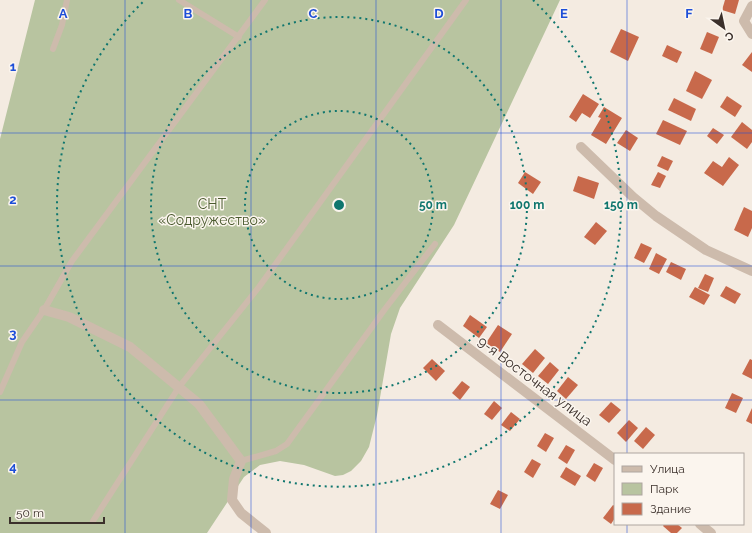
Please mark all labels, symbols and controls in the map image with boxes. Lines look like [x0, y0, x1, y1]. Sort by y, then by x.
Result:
text: A [59, 6, 68, 21]
text: B [184, 6, 193, 21]
text: C [309, 6, 318, 21]
text: D [434, 6, 444, 21]
text: E [560, 6, 568, 21]
text: F [685, 6, 693, 21]
north arrow [704, 8, 744, 48]
text: С [722, 28, 736, 44]
text: 1 [10, 59, 17, 74]
text: 2 [9, 192, 17, 207]
park label: СНТ «Содружество» [158, 196, 266, 228]
centre of rings [332, 198, 346, 212]
text: 50 m [419, 198, 447, 212]
text: 100 m [510, 198, 544, 212]
text: 150 m [604, 198, 638, 212]
text: 3 [9, 326, 17, 341]
street label: 9-я Восточная улица [475, 333, 595, 429]
legend [614, 453, 744, 525]
text: 4 [9, 459, 17, 474]
text: Улица [650, 462, 685, 476]
text: Парк [650, 482, 679, 496]
scale bar [10, 499, 104, 525]
text: Здание [650, 502, 691, 516]
text: 50 m [16, 506, 44, 520]

